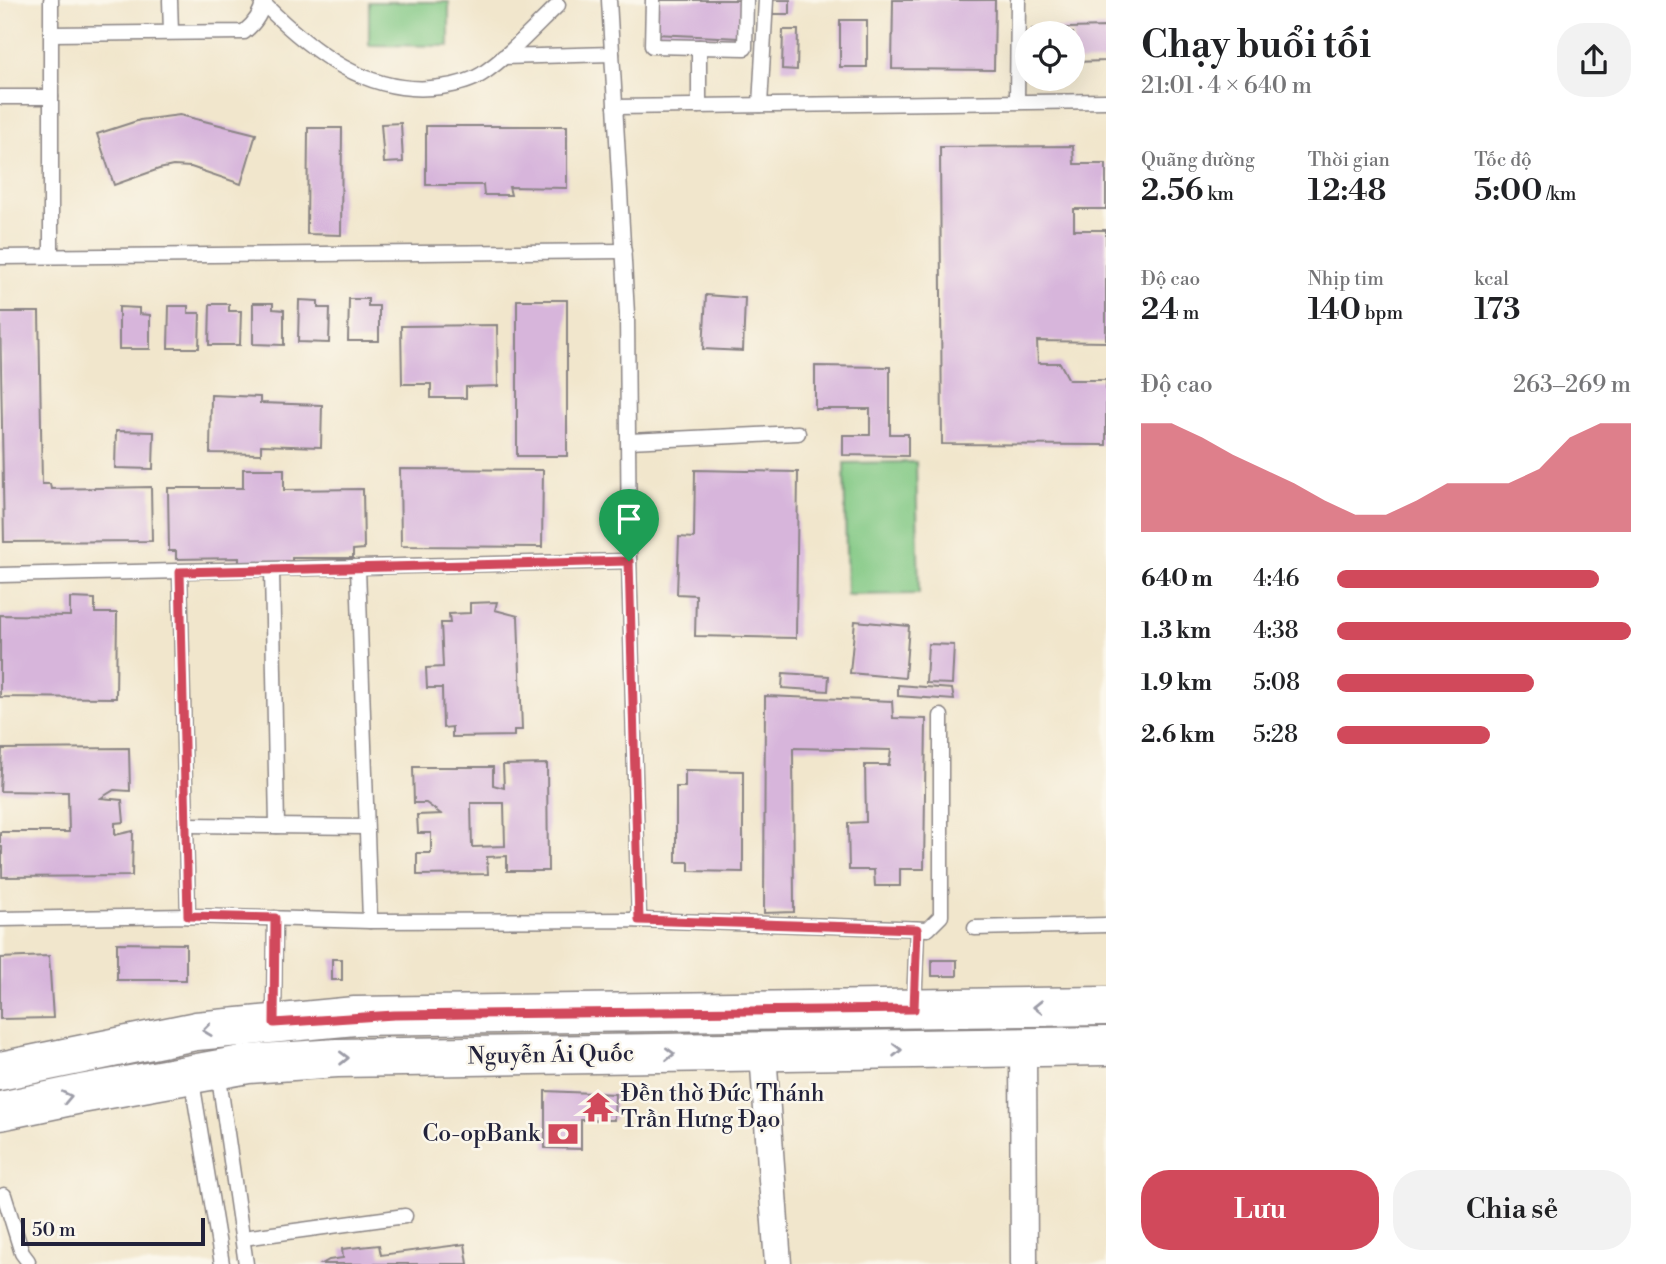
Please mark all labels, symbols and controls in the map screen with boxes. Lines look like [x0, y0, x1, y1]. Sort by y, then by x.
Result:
map controls [1015, 21, 1085, 91]
button: locate [1015, 21, 1085, 91]
text: Chạy buổi tối [1141, 22, 1371, 69]
button: share [1557, 23, 1631, 97]
text: 21:01 · 4 × 640 m [1141, 72, 1312, 100]
text: Quãng đường [1141, 148, 1255, 172]
text: Thời gian [1308, 148, 1390, 172]
text: Tốc độ [1474, 148, 1532, 172]
text: 2.56 [1141, 172, 1204, 210]
text: 12:48 [1308, 172, 1386, 210]
text: 5:00 [1474, 172, 1542, 210]
text: km [1204, 182, 1234, 206]
text: /km [1542, 182, 1576, 206]
text: Độ cao [1141, 267, 1200, 291]
text: Nhịp tim [1308, 267, 1384, 291]
text: kcal [1474, 267, 1509, 291]
text: 24 [1141, 291, 1179, 329]
text: 140 [1308, 291, 1361, 329]
text: 173 [1474, 291, 1521, 329]
text: m [1179, 301, 1199, 325]
text: bpm [1361, 301, 1403, 325]
text: Độ cao [1141, 371, 1213, 399]
text: 263–269 m [1513, 371, 1631, 399]
pin [599, 489, 659, 561]
icon: arrive [610, 500, 648, 538]
text: 640 m [1141, 565, 1213, 593]
text: 4:46 [1253, 565, 1300, 593]
text: 1.3 km [1141, 617, 1211, 645]
text: 4:38 [1253, 617, 1299, 645]
text: 1.9 km [1141, 669, 1212, 697]
text: 5:08 [1253, 669, 1300, 697]
text: 2.6 km [1141, 721, 1215, 749]
text: 5:28 [1253, 721, 1298, 749]
one-way arrow [1032, 999, 1043, 1015]
one-way arrow [201, 1023, 212, 1038]
street label: Nguyễn Ái Quốc [467, 1038, 635, 1070]
one-way arrow [893, 1042, 903, 1058]
one-way arrow [665, 1046, 676, 1062]
one-way arrow [339, 1050, 350, 1065]
place label: Đền thờ Đức Thánh Trần Hưng Đạo [621, 1080, 825, 1134]
one-way arrow [61, 1090, 73, 1105]
temple icon: Đền thờ Đức Thánh Trần Hưng Đạo [581, 1090, 615, 1124]
bank icon: Co-opBank [546, 1117, 580, 1151]
place label: Co-opBank [422, 1120, 541, 1148]
button: Lưu [1141, 1170, 1379, 1250]
button: Chia sẻ [1393, 1170, 1631, 1250]
scale bar [21, 1215, 205, 1247]
text: 50 m [32, 1218, 76, 1242]

